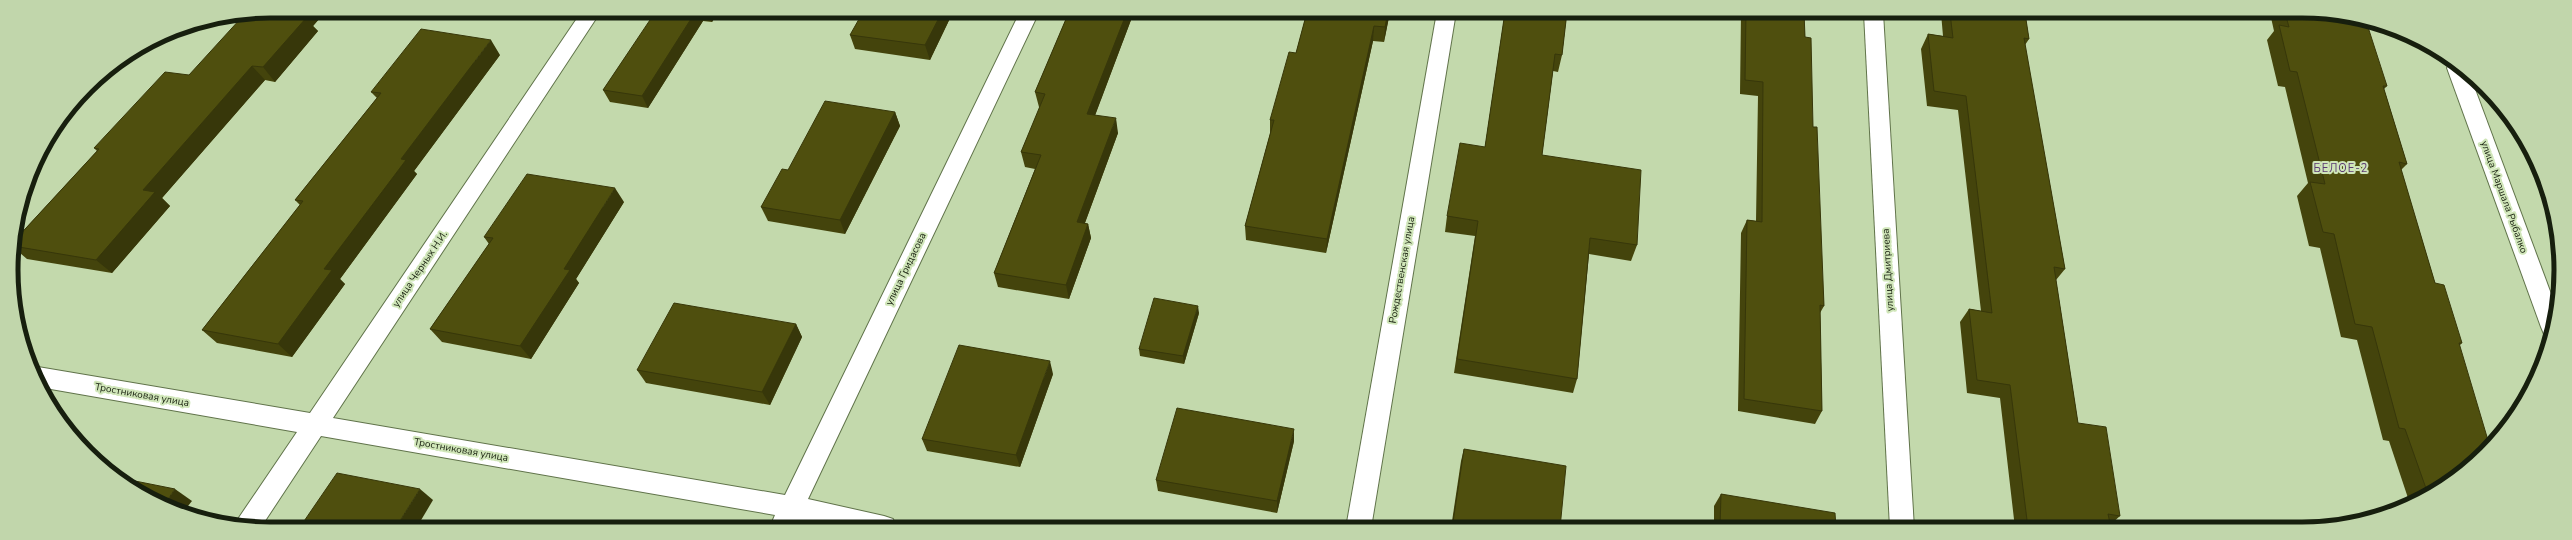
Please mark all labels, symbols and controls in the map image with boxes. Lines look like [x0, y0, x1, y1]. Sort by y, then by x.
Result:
street label: улица Маршала Рыбалко [2477, 139, 2531, 255]
district label: БЕЛОЕ-2 [2314, 161, 2368, 176]
street label: Рождественская улица [1386, 216, 1418, 324]
street label: улица Черных Н.И. [389, 228, 451, 310]
street label: улица Дмитриева [1879, 228, 1897, 312]
street label: улица Гридасова [882, 230, 930, 308]
street label: Тростниковая улица [94, 380, 190, 410]
street label: Тростниковая улица [413, 435, 509, 465]

